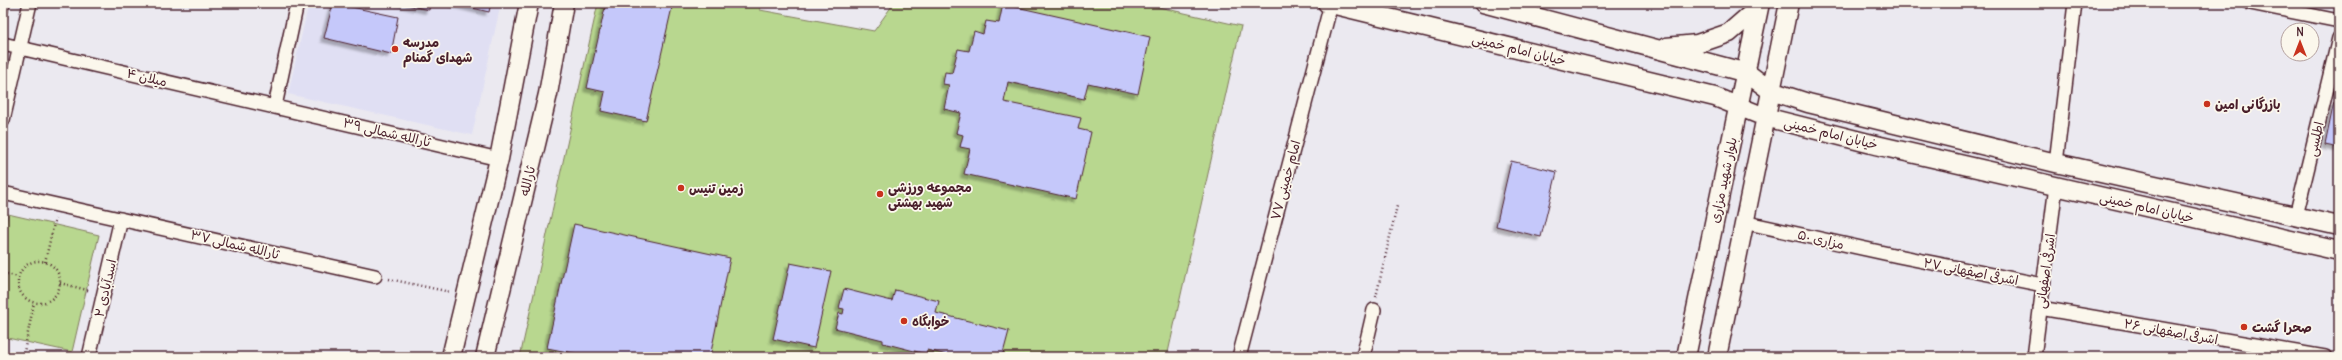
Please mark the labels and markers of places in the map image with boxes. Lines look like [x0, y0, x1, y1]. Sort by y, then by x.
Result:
place label: مدرسه شهدای گمنام [403, 34, 472, 68]
marker: مدرسه شهدای گمنام [390, 44, 400, 54]
place label: بازرگانی امین [2215, 96, 2281, 113]
marker: بازرگانی امین [2202, 99, 2212, 109]
place label: مجموعه ورزشی شهید بهشتی [888, 179, 972, 211]
place label: زمین تنیس [689, 180, 744, 197]
marker: زمین تنیس [676, 183, 686, 193]
marker: مجموعه ورزشی شهید بهشتی [875, 189, 885, 199]
place label: خوابگاه [912, 313, 950, 330]
marker: خوابگاه [899, 316, 909, 326]
place label: صحرا گشت [2252, 319, 2312, 336]
marker: صحرا گشت [2239, 322, 2249, 332]

